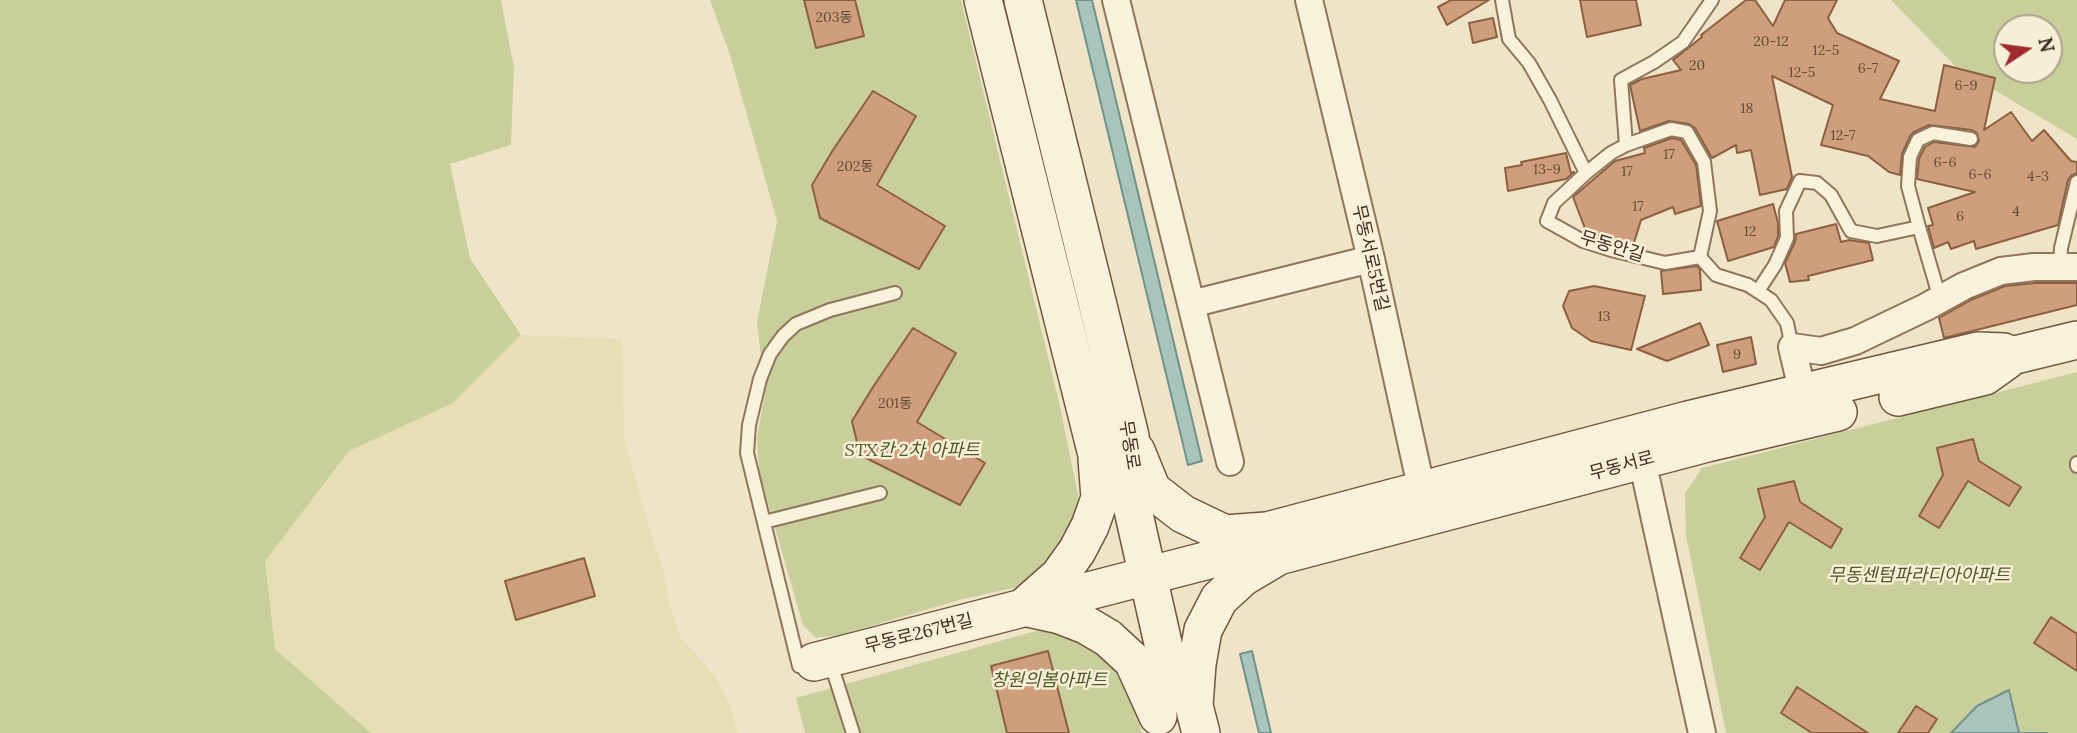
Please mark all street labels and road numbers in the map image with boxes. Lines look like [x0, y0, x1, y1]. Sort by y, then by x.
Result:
street label: 무동서로5번길 [1347, 202, 1393, 314]
street label: 무동안길 [1577, 227, 1647, 267]
street label: 무동로 [1114, 419, 1144, 471]
street label: 무동서로 [1587, 447, 1657, 485]
street label: 무동로267번길 [863, 610, 975, 658]

